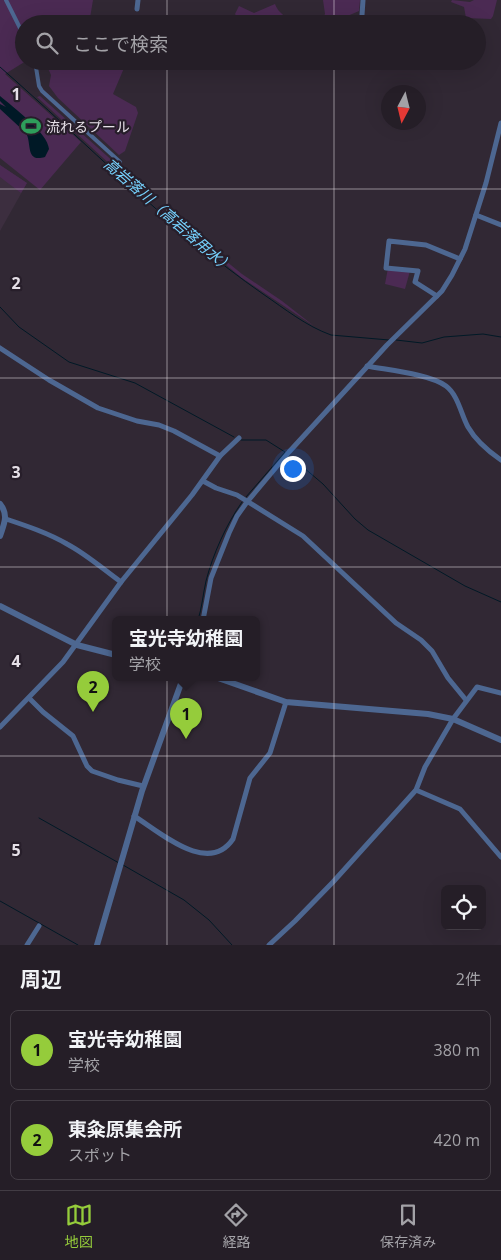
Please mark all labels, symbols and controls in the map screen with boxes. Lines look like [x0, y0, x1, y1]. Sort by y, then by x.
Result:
search box [15, 15, 486, 70]
icon: search [33, 29, 61, 57]
text: ここで検索 [73, 31, 168, 57]
text: 1 [11, 83, 21, 105]
north arrow [381, 85, 426, 130]
sports icon: 流れるプール [20, 115, 42, 137]
place label: 流れるプール [46, 117, 130, 136]
water label: 高岩落川（高岩落用水） [100, 153, 238, 277]
text: 2 [11, 272, 21, 294]
your location [280, 456, 306, 482]
text: 3 [11, 461, 21, 483]
popup [112, 616, 260, 681]
text: 宝光寺幼稚園 [129, 625, 243, 651]
text: 4 [11, 650, 21, 672]
text: 学校 [129, 653, 161, 675]
pin: 2 [77, 671, 109, 712]
pin: 1 [170, 698, 202, 739]
text: 5 [11, 839, 21, 861]
map controls [441, 885, 486, 930]
button: locate [441, 885, 486, 930]
text: 周辺 [20, 965, 62, 993]
text: 2件 [456, 968, 481, 990]
text: 宝光寺幼稚園 [68, 1026, 182, 1052]
text: 1 [32, 1039, 42, 1061]
text: 380 m [434, 1039, 480, 1061]
text: 学校 [68, 1054, 100, 1076]
text: 東粂原集会所 [68, 1116, 182, 1142]
text: 2 [32, 1129, 42, 1151]
text: 420 m [434, 1129, 480, 1151]
text: スポット [68, 1144, 132, 1166]
tab: 地図 [65, 1201, 93, 1251]
tab: 経路 [222, 1201, 250, 1251]
tab: 保存済み [380, 1201, 436, 1251]

